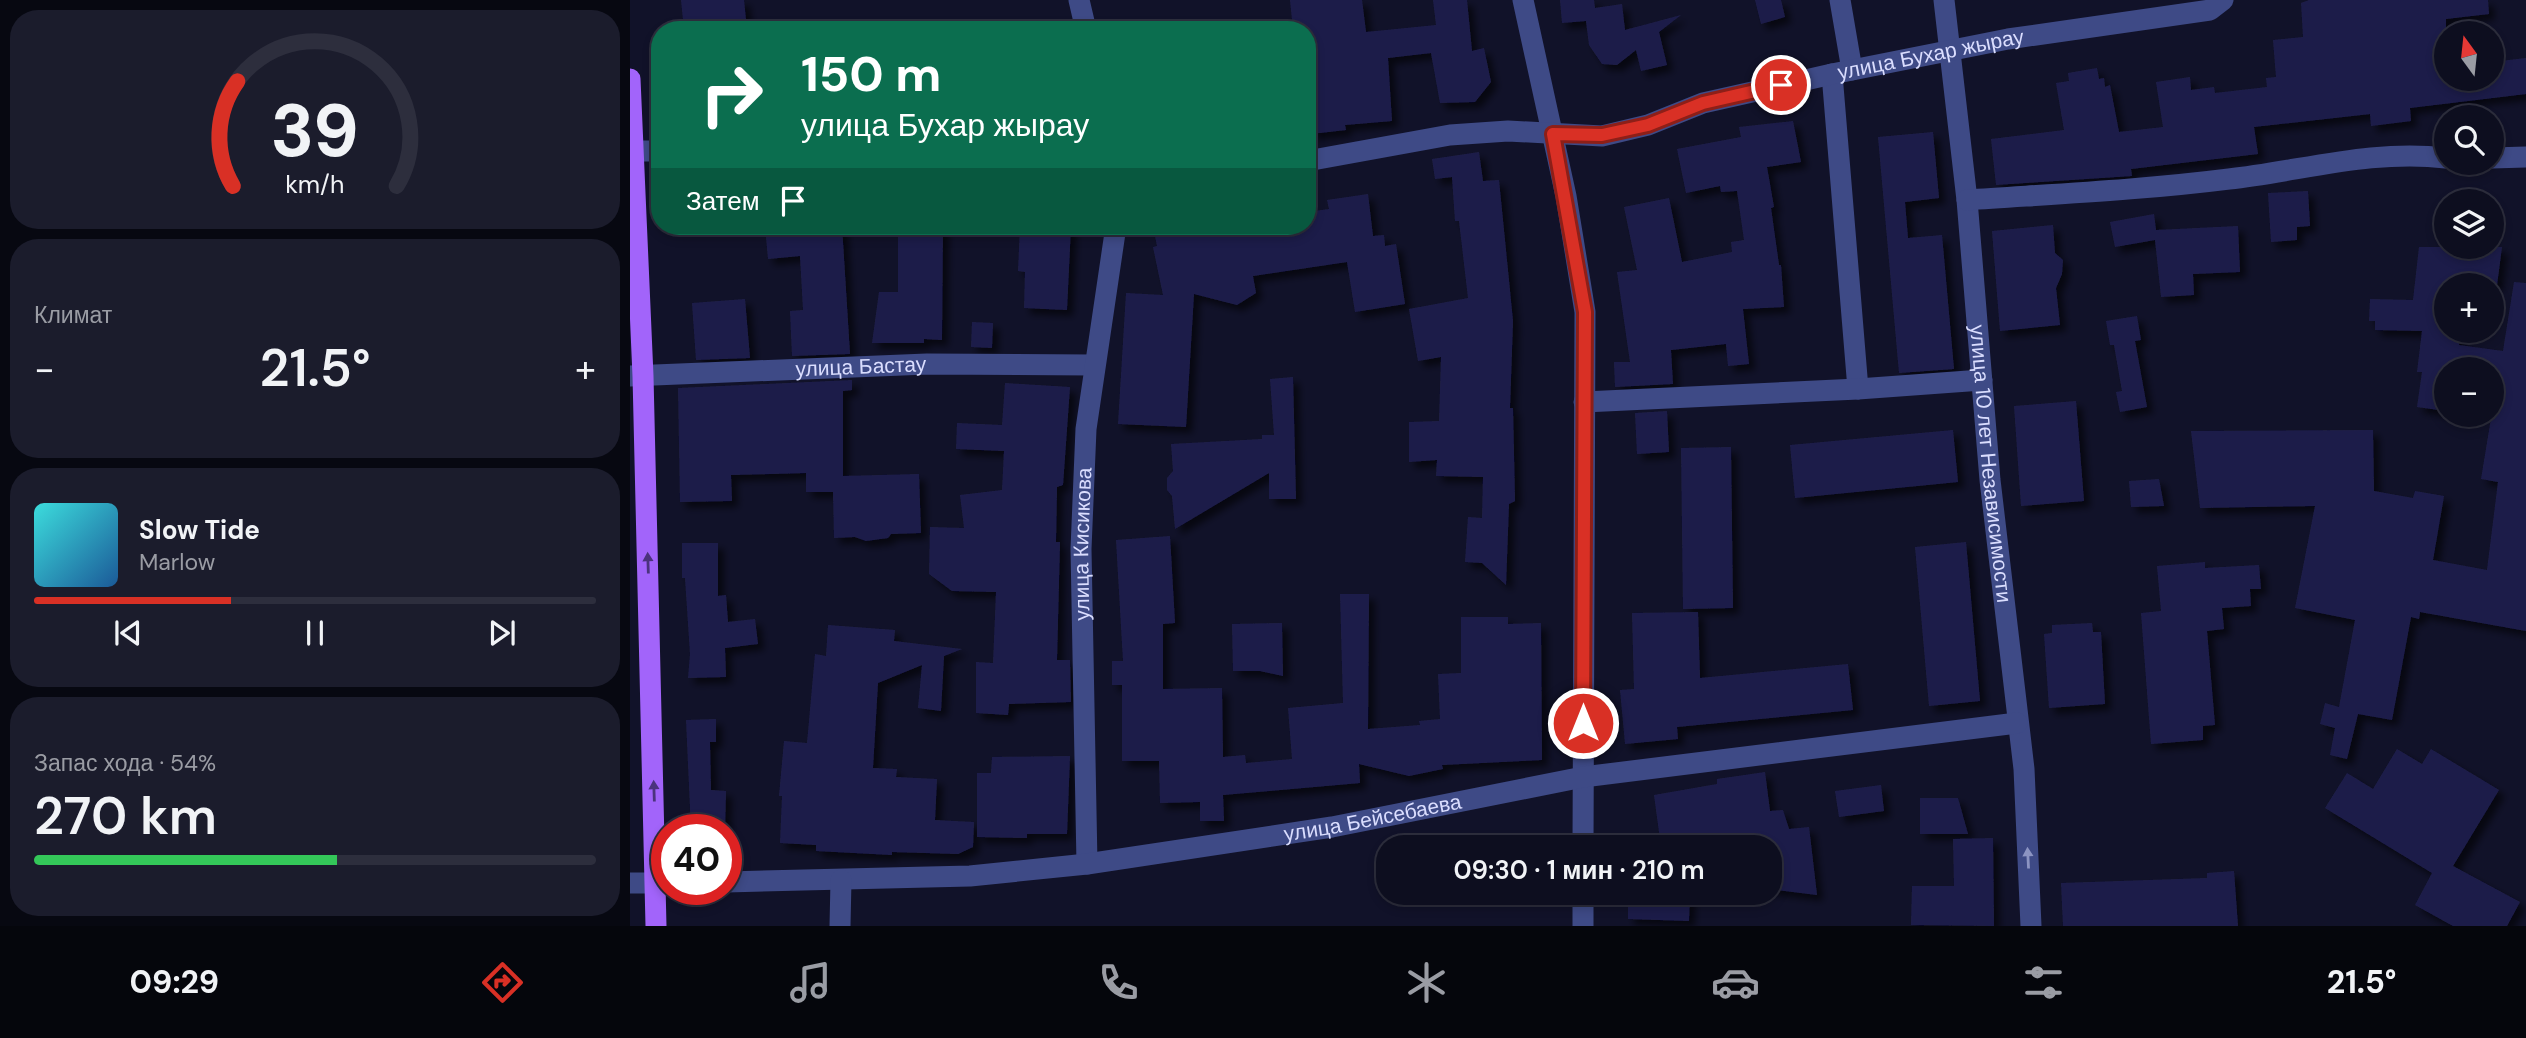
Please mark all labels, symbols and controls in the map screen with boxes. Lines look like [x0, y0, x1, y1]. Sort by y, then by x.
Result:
north arrow [2434, 21, 2504, 91]
map controls [2434, 21, 2504, 427]
street label: улица Бухар жырау [1835, 23, 2026, 87]
text: 150 m [801, 42, 941, 106]
icon: right [686, 49, 777, 140]
pin [1751, 55, 1811, 115]
icon: arrive [1762, 66, 1800, 104]
text: 39 [271, 84, 359, 179]
text: улица Бухар жырау [801, 104, 1089, 146]
button: search [2434, 105, 2504, 175]
text: km/h [285, 167, 345, 200]
icon: arrive [774, 182, 812, 220]
text: Затем [686, 184, 760, 218]
button: layers [2434, 189, 2504, 259]
button: + [2434, 273, 2504, 343]
text: Климат [34, 300, 112, 330]
street label: улица 10 лет Независимости [1963, 324, 2018, 604]
text: 21.5° [259, 334, 371, 402]
text: − [34, 344, 55, 394]
text: + [575, 344, 596, 394]
street label: улица Бастау [795, 350, 927, 383]
button: − [2434, 357, 2504, 427]
street label: улица Кисикова [1067, 467, 1098, 621]
text: Slow Tide [139, 513, 260, 547]
text: Marlow [139, 547, 215, 577]
one-way arrow [642, 552, 653, 574]
icon: previous [109, 614, 147, 652]
icon: pause [296, 614, 334, 652]
icon: next [483, 614, 521, 652]
position arrow [1546, 686, 1620, 760]
text: Запас хода · 54% [34, 748, 216, 778]
one-way arrow [648, 779, 660, 801]
text: 270 km [34, 782, 217, 850]
street label: улица Бейсебаева [1282, 788, 1464, 848]
speed limit sign: 40 [651, 814, 742, 905]
one-way arrow [2022, 847, 2033, 869]
text: 09:30 · 1 мин · 210 m [1453, 853, 1705, 887]
icon: directions [478, 958, 527, 1007]
icon: music [786, 958, 835, 1007]
icon: phone [1094, 958, 1143, 1007]
icon: climate [1402, 958, 1451, 1007]
icon: car [1711, 958, 1760, 1007]
icon: filters [2019, 958, 2068, 1007]
text: 09:29 [130, 961, 219, 1003]
text: 21.5° [2327, 961, 2396, 1003]

